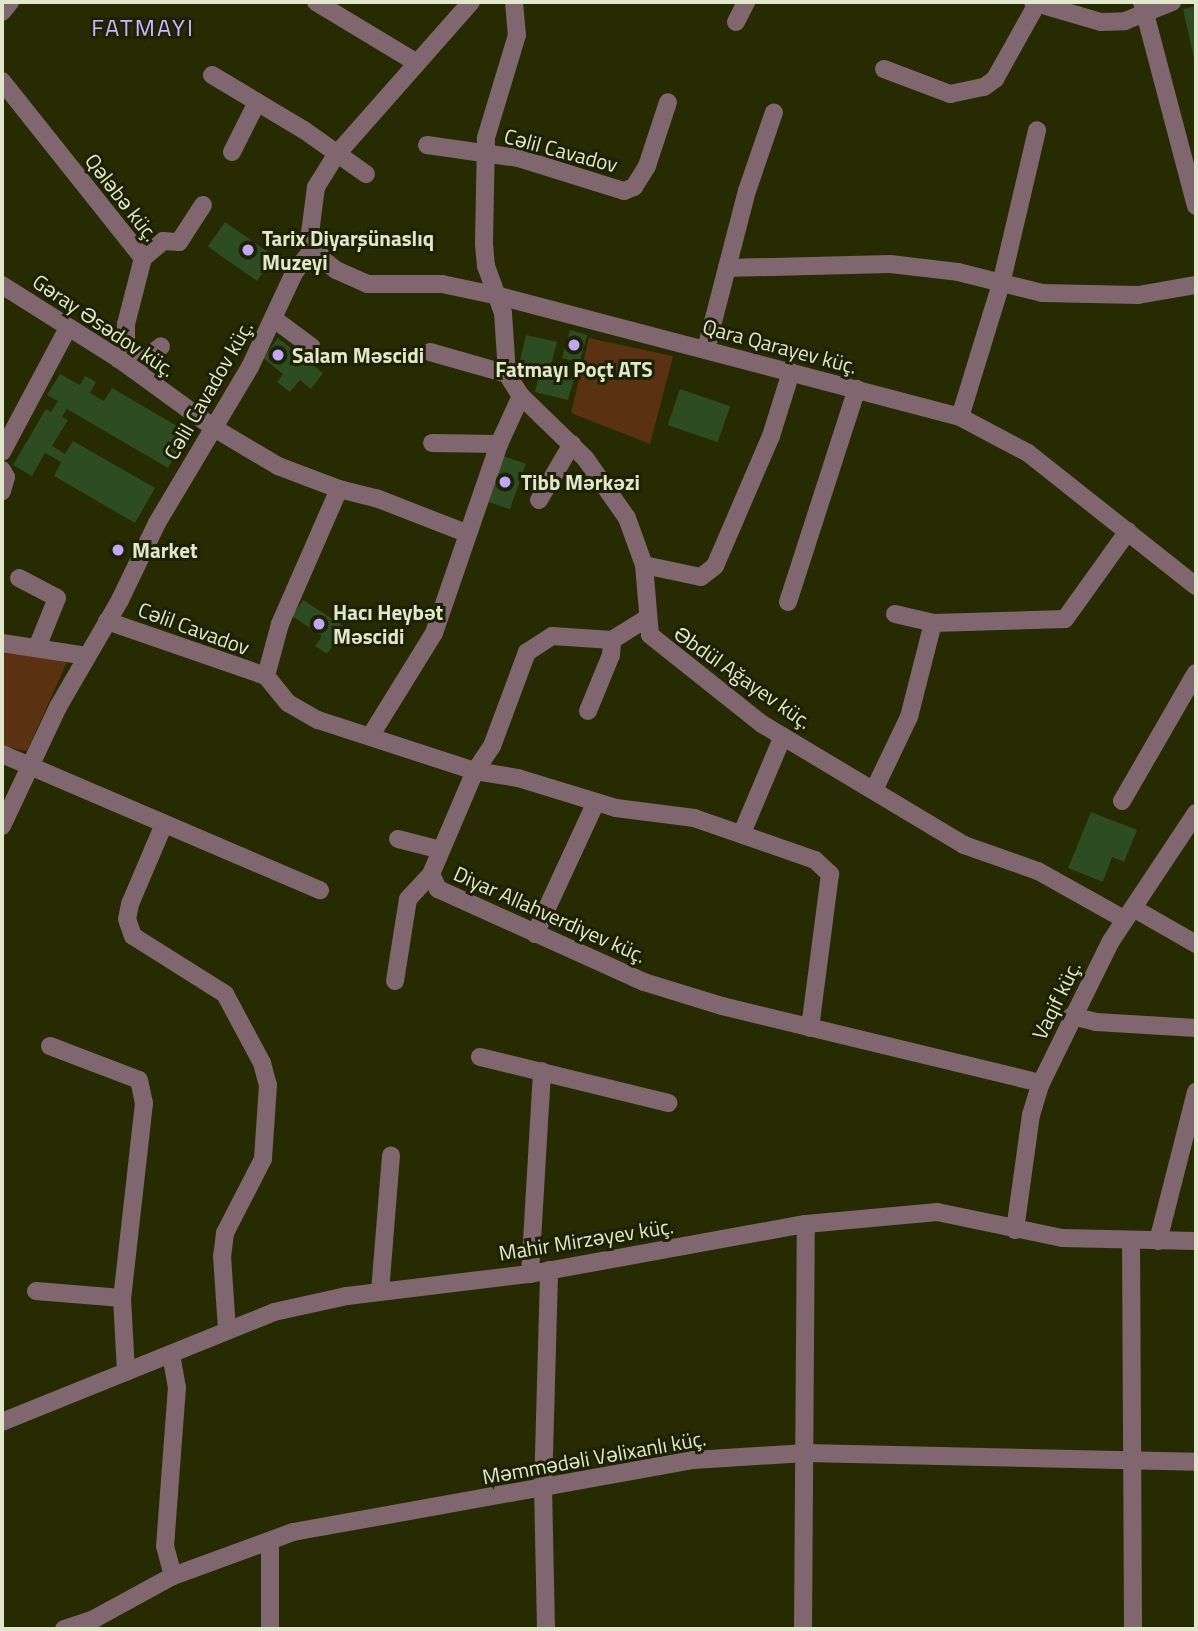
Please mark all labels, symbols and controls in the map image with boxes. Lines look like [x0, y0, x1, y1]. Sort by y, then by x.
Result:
district label: FATMAYI [92, 14, 194, 42]
street label: Cəlil Cavadov [502, 123, 620, 177]
street label: Qələbə küç. [80, 148, 164, 246]
place label: Tarix Diyarşünaslıq Muzeyi [262, 225, 434, 275]
marker: Tarix Diyarşünaslıq Muzeyi [240, 242, 256, 258]
street label: Gəray Əsədov küç. [28, 268, 180, 382]
street label: Qara Qarayev küç. [700, 313, 860, 379]
street label: Cəlil Cavadov küç. [158, 316, 258, 464]
marker: Fatmayı Poçt ATS [566, 337, 582, 353]
place label: Salam Məscidi [292, 342, 424, 368]
marker: Salam Məscidi [270, 347, 286, 363]
place label: Fatmayı Poçt ATS [495, 356, 653, 382]
place label: Tibb Mərkəzi [521, 469, 640, 495]
marker: Tibb Mərkəzi [495, 472, 515, 492]
place label: Market [132, 537, 198, 563]
marker: Market [110, 542, 126, 558]
street label: Cəlil Cavadov [135, 596, 253, 660]
place label: Hacı Heybət Məscidi [333, 599, 443, 649]
marker: Hacı Heybət Məscidi [311, 616, 327, 632]
street label: Əbdül Ağayev küç. [669, 620, 817, 734]
street label: Diyar Allahverdiyev küç. [450, 860, 650, 968]
street label: Vaqif küç. [1026, 957, 1086, 1043]
street label: Mahir Mirzəyev küç. [497, 1213, 675, 1265]
street label: Məmmədəli Vəlixanlı küç. [480, 1425, 708, 1489]

